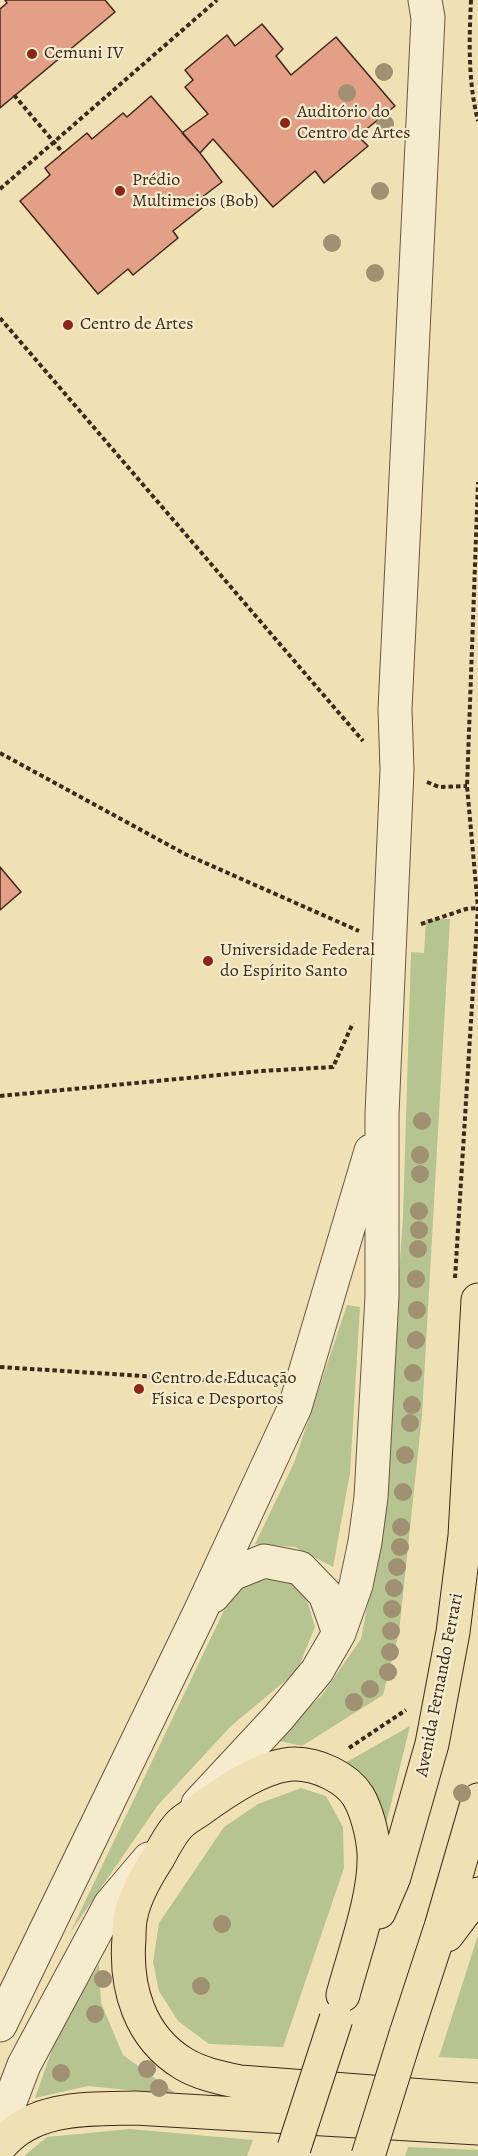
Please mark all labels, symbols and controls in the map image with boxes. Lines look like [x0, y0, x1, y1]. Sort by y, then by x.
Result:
place label: Cemuni IV [44, 43, 124, 65]
marker: Cemuni IV [25, 47, 39, 61]
place label: Auditório do Centro de Artes [297, 102, 411, 144]
marker: Auditório do Centro de Artes [278, 116, 292, 130]
place label: Prédio Multimeios (Bob) [132, 170, 258, 213]
marker: Prédio Multimeios (Bob) [113, 184, 127, 198]
place label: Centro de Artes [80, 314, 194, 336]
marker: Centro de Artes [61, 318, 75, 332]
place label: Universidade Federal do Espírito Santo [220, 940, 375, 982]
marker: Universidade Federal do Espírito Santo [201, 954, 215, 968]
place label: Centro de Educação Física e Desportos [151, 1368, 297, 1410]
marker: Centro de Educação Física e Desportos [132, 1382, 146, 1396]
street label: Avenida Fernando Ferrari [412, 1591, 468, 1779]

